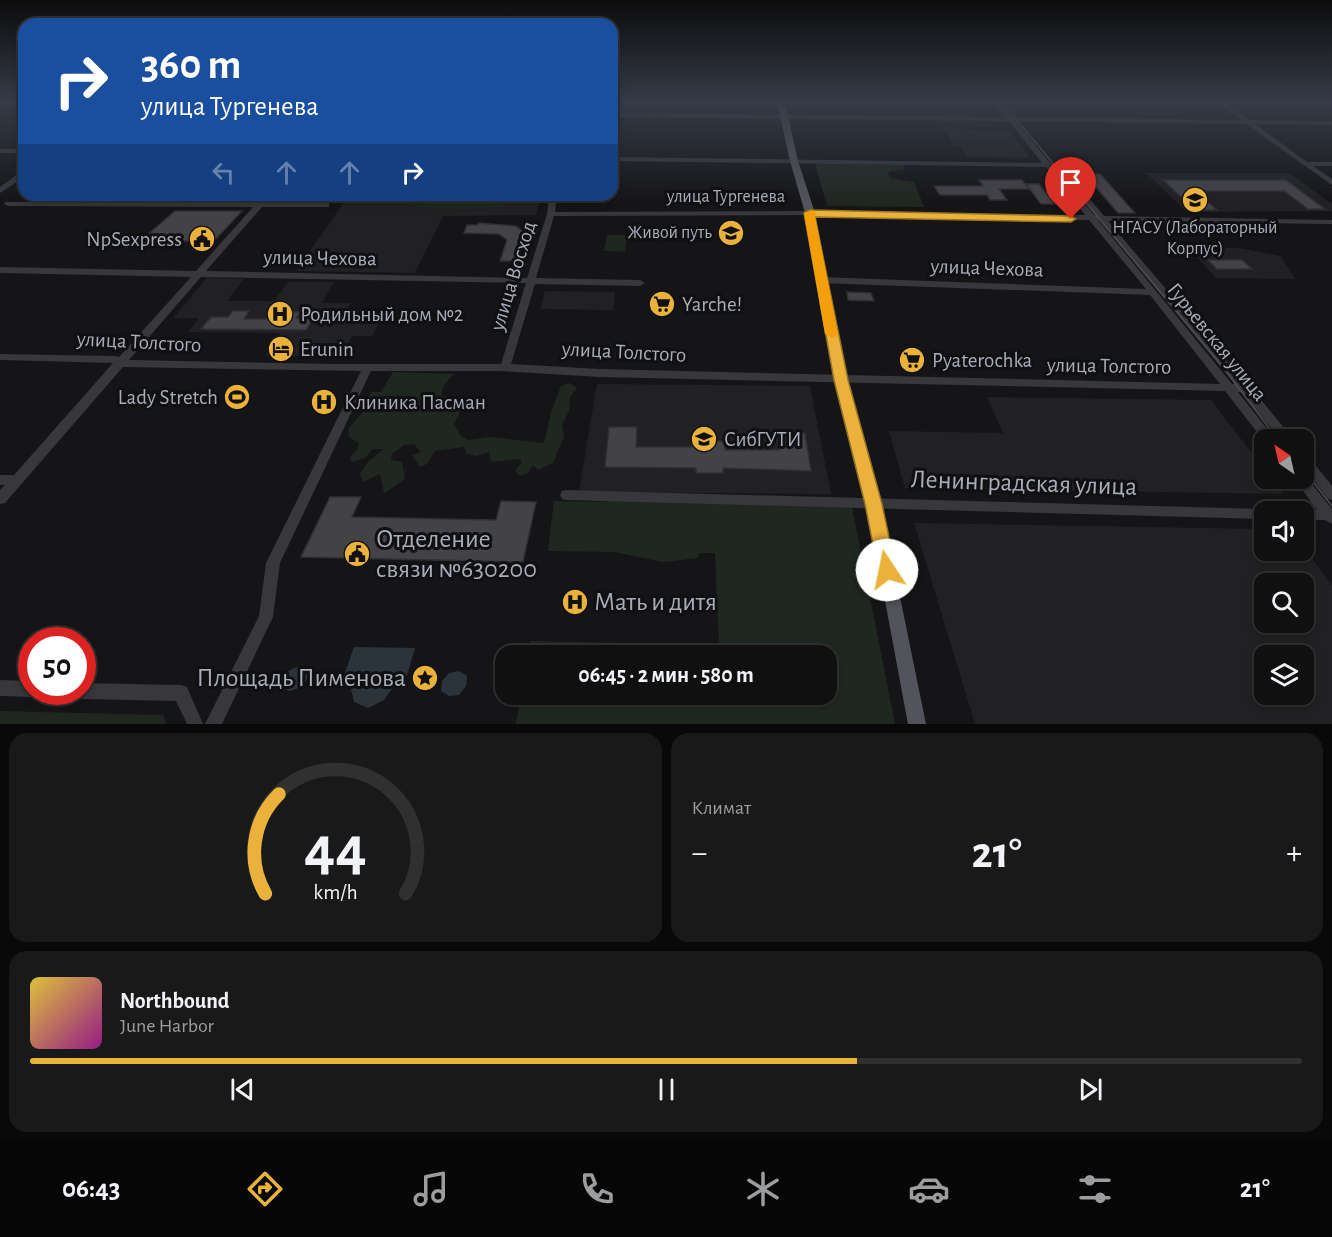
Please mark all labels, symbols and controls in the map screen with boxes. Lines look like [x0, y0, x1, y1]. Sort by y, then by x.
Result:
icon: right [42, 42, 120, 120]
text: 360 m [141, 44, 242, 86]
text: улица Тургенева [141, 93, 319, 120]
icon: left [207, 156, 240, 189]
icon: ahead [270, 156, 303, 189]
icon: ahead [333, 156, 366, 189]
icon: right [396, 156, 429, 189]
pin [1045, 157, 1096, 219]
icon: arrive [1054, 166, 1087, 199]
school or university icon: НГАСУ (Лабораторный Корпус) [1180, 185, 1210, 215]
street label: улица Тургенева [666, 188, 785, 206]
school or university icon: Живой путь [716, 218, 746, 248]
place label: НГАСУ (Лабораторный Корпус) [1112, 218, 1278, 258]
street label: улица Восход [486, 219, 540, 334]
public building icon: NpSexpress [187, 224, 217, 254]
place label: Живой путь [628, 224, 712, 242]
place label: NpSexpress [86, 229, 182, 250]
street label: улица Чехова [262, 246, 377, 269]
street label: улица Чехова [929, 255, 1044, 280]
street label: Гурьевская улица [1163, 279, 1271, 405]
supermarket icon: Yarche! [647, 289, 677, 319]
place label: Yarche! [682, 294, 742, 315]
hospital icon: Родильный дом №2 [265, 299, 295, 329]
place label: Родильный дом №2 [300, 304, 463, 325]
street label: улица Толстого [75, 328, 202, 356]
hotel icon: Erunin [266, 334, 296, 364]
street label: улица Толстого [560, 338, 687, 366]
place label: Erunin [300, 339, 354, 360]
supermarket icon: Pyaterochka [897, 345, 927, 375]
place label: Pyaterochka [932, 350, 1033, 371]
street label: улица Толстого [1046, 354, 1171, 378]
sports icon: Lady Stretch [222, 382, 252, 412]
place label: Lady Stretch [118, 387, 218, 408]
hospital icon: Клиника Пасман [309, 387, 339, 417]
place label: Клиника Пасман [344, 392, 486, 413]
school or university icon: СибГУТИ [689, 424, 719, 454]
place label: СибГУТИ [724, 429, 802, 450]
north arrow [1254, 429, 1314, 489]
map controls [1254, 429, 1314, 705]
street label: Ленинградская улица [910, 466, 1138, 500]
button: sound [1254, 501, 1314, 561]
place label: Отделение связи №630200 [376, 526, 537, 582]
position arrow [855, 538, 919, 602]
public building icon: Отделение связи №630200 [342, 539, 372, 569]
button: search [1254, 573, 1314, 633]
hospital icon: Мать и дитя [560, 587, 590, 617]
place label: Мать и дитя [594, 589, 717, 615]
speed limit sign: 50 [18, 627, 96, 705]
button: layers [1254, 645, 1314, 705]
place icon: Площадь Пименова [410, 663, 440, 693]
text: 06:45 · 2 мин · 580 m [578, 664, 754, 686]
place label: Площадь Пименова [197, 665, 406, 691]
text: Климат [692, 798, 751, 818]
text: 44 [304, 818, 367, 880]
text: 21° [971, 831, 1022, 876]
text: − [692, 837, 707, 870]
text: + [1286, 837, 1302, 870]
text: km/h [313, 883, 357, 904]
text: Northbound [120, 990, 229, 1012]
text: June Harbor [120, 1016, 214, 1036]
icon: previous [226, 1073, 259, 1106]
icon: pause [650, 1073, 683, 1106]
icon: next [1074, 1073, 1107, 1106]
icon: directions [244, 1168, 286, 1210]
icon: music [410, 1168, 452, 1210]
icon: phone [576, 1168, 618, 1210]
icon: climate [742, 1168, 784, 1210]
icon: car [908, 1168, 950, 1210]
icon: filters [1074, 1168, 1116, 1210]
text: 06:43 [62, 1175, 120, 1202]
text: 21° [1240, 1175, 1270, 1202]

